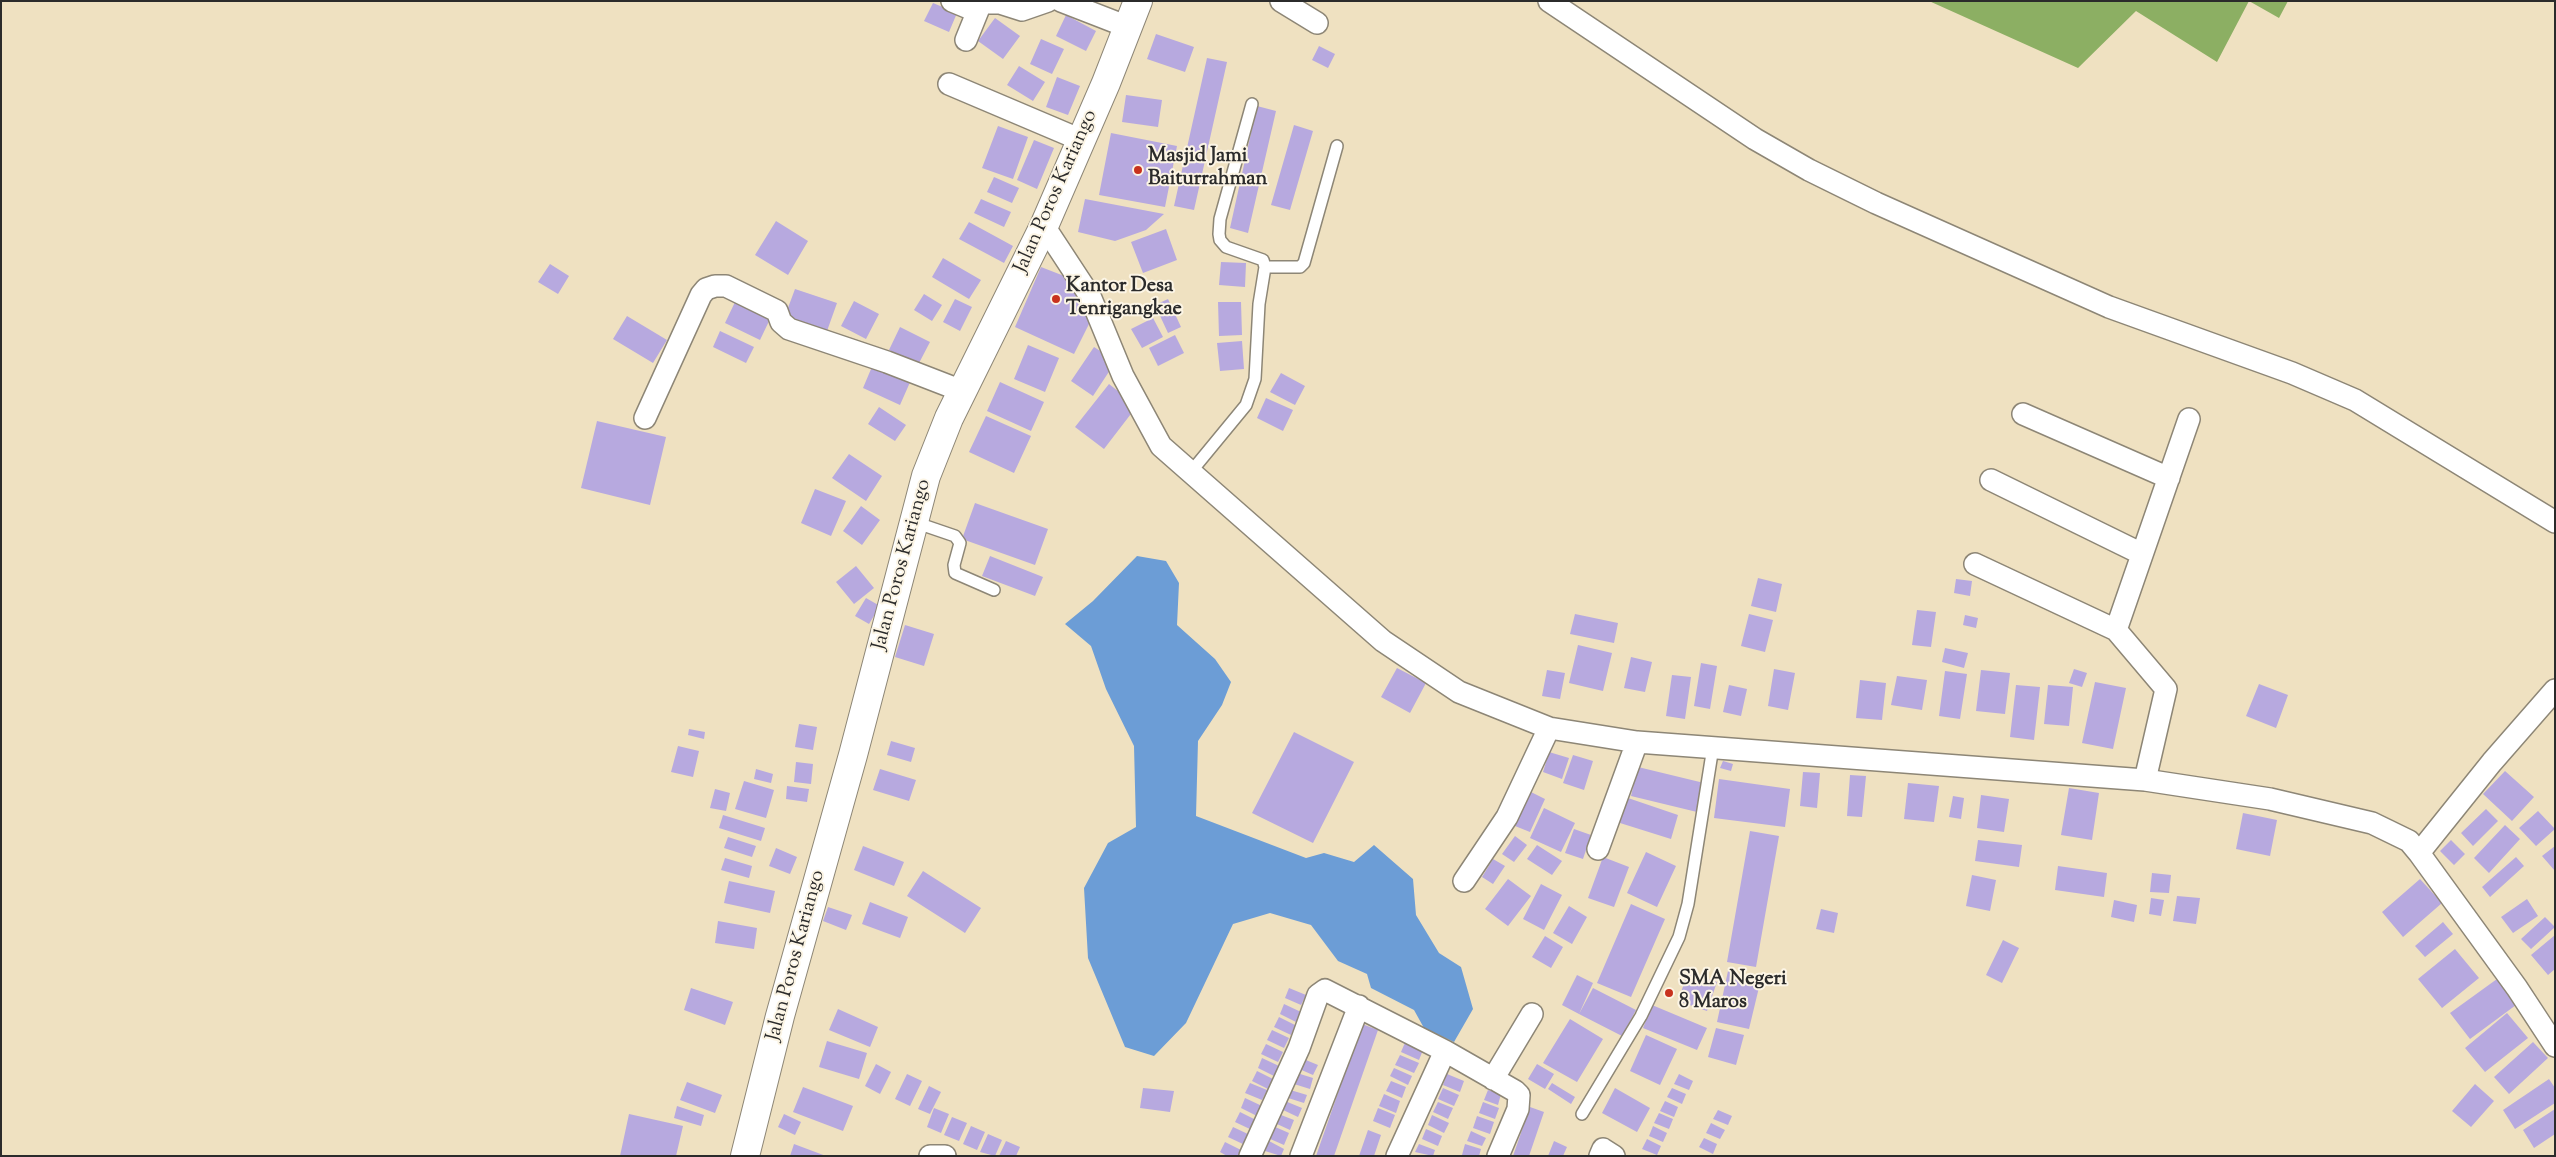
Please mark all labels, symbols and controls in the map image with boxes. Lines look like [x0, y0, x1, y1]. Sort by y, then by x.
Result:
street label: Jalan Poros Kariango [1010, 107, 1104, 277]
place label: Masjid Jami Baiturrahman [1148, 146, 1267, 193]
marker: Masjid Jami Baiturrahman [1132, 164, 1144, 176]
place label: Kantor Desa Tenrigangkae [1066, 276, 1182, 323]
marker: Kantor Desa Tenrigangkae [1050, 293, 1062, 305]
street label: Jalan Poros Kariango [869, 477, 937, 653]
street label: Jalan Poros Kariango [763, 868, 831, 1044]
place label: SMA Negeri 8 Maros [1679, 969, 1787, 1016]
marker: SMA Negeri 8 Maros [1663, 987, 1675, 999]

